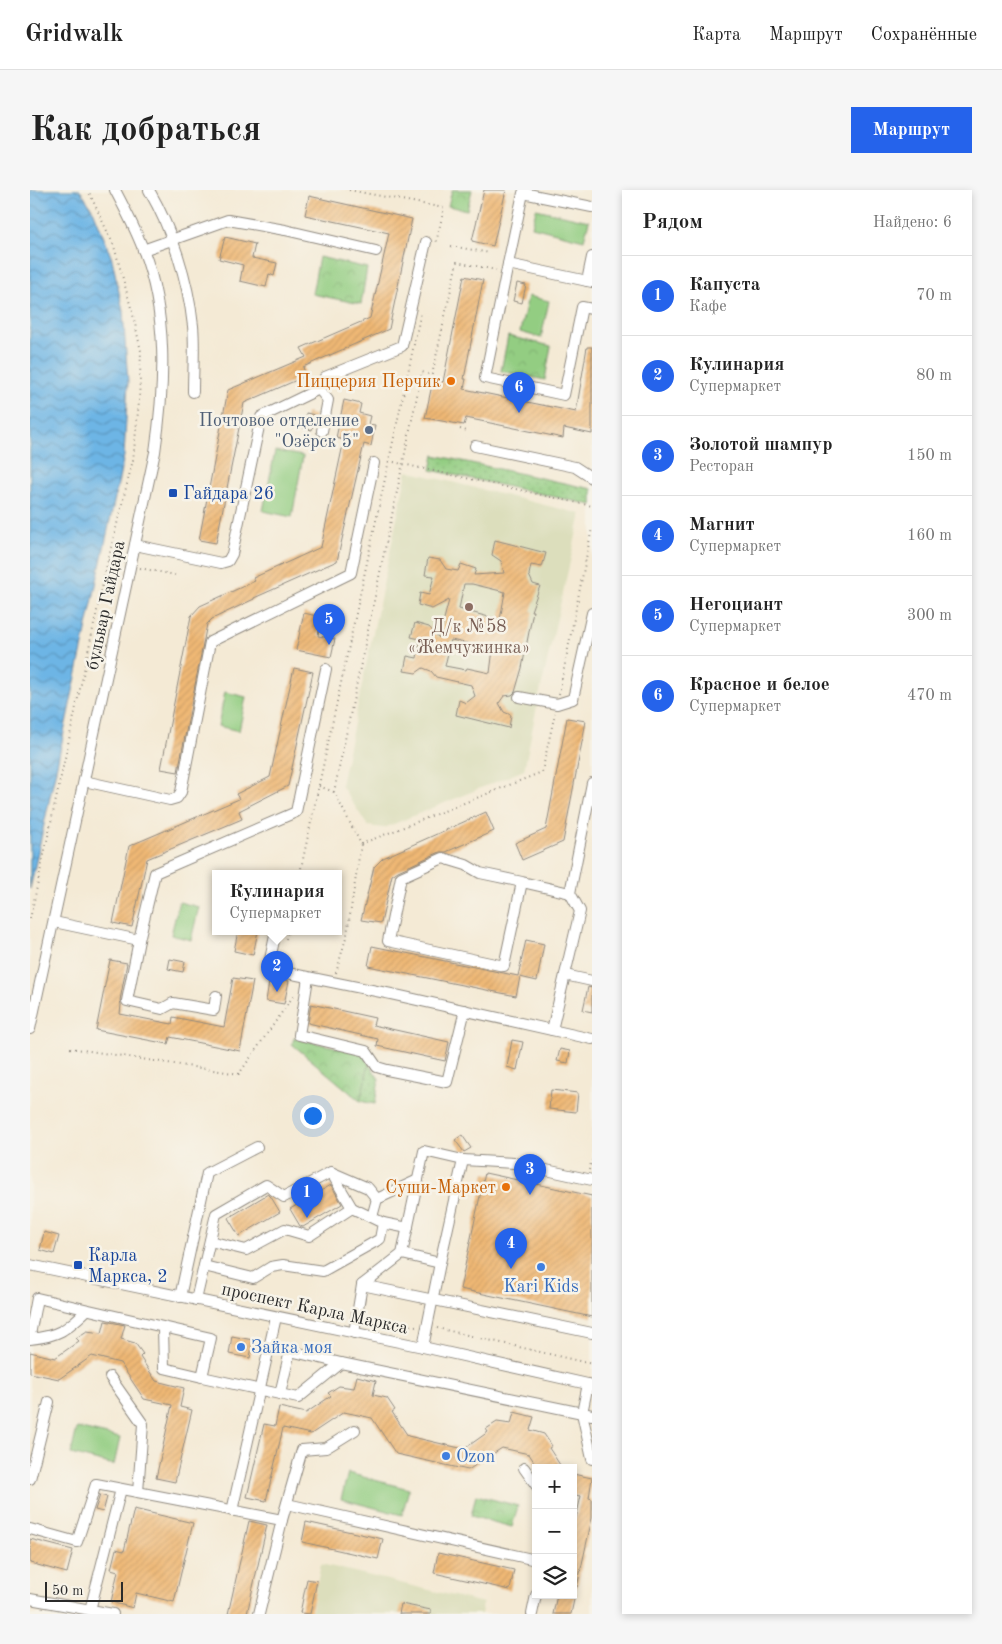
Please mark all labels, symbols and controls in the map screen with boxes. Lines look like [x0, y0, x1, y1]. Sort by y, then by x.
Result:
text: Gridwalk [25, 23, 123, 47]
text: Карта [692, 26, 741, 44]
text: Маршрут [769, 26, 843, 44]
text: Сохранённые [871, 26, 977, 44]
button: Маршрут [851, 107, 972, 153]
text: Как добраться [30, 113, 261, 148]
text: Рядом [642, 212, 703, 233]
text: Найдено: 6 [873, 215, 952, 231]
text: Капуста [689, 276, 760, 295]
text: 1 [653, 288, 663, 304]
text: 70 m [916, 288, 952, 304]
text: Кафе [689, 299, 727, 315]
text: Кулинария [689, 356, 784, 375]
text: 2 [653, 368, 663, 384]
text: 80 m [916, 368, 952, 384]
pin: 6 [503, 372, 535, 413]
place label: Пиццерия Перчик [296, 373, 441, 391]
marker: Пиццерия Перчик [445, 375, 457, 387]
text: Супермаркет [689, 379, 781, 395]
place label: Почтовое отделение "Озёрск 5" [199, 412, 359, 451]
marker: Почтовое отделение "Озёрск 5" [363, 424, 375, 436]
text: Золотой шампур [689, 436, 833, 455]
text: 3 [653, 448, 663, 464]
text: 150 m [907, 448, 952, 464]
text: Ресторан [689, 459, 754, 475]
place label: Гайдара 26 [183, 485, 274, 503]
marker: Гайдара 26 [167, 487, 179, 499]
text: Магнит [689, 516, 755, 535]
text: 4 [653, 528, 663, 544]
text: 160 m [907, 528, 952, 544]
street label: бульвар Гайдара [83, 539, 129, 672]
text: Супермаркет [689, 539, 781, 555]
text: Негоциант [689, 596, 783, 615]
marker: Д/к №58 «Жемчужинка» [463, 601, 475, 613]
pin: 5 [313, 604, 345, 645]
text: 5 [653, 608, 663, 624]
text: 300 m [907, 608, 952, 624]
place label: Д/к №58 «Жемчужинка» [408, 618, 530, 657]
text: Супермаркет [689, 619, 781, 635]
text: Красное и белое [689, 676, 830, 695]
text: 6 [653, 688, 663, 704]
text: 470 m [907, 688, 952, 704]
text: Супермаркет [689, 699, 781, 715]
popup [212, 870, 342, 935]
text: Кулинария [229, 883, 325, 902]
text: Супермаркет [229, 906, 321, 922]
pin: 2 [261, 951, 293, 992]
your location [300, 1103, 326, 1129]
pin: 3 [514, 1154, 546, 1195]
pin: 1 [291, 1177, 323, 1218]
place label: Суши-Маркет [385, 1179, 496, 1197]
marker: Суши-Маркет [500, 1181, 512, 1193]
pin: 4 [495, 1228, 527, 1269]
place label: Карла Маркса, 2 [88, 1247, 168, 1286]
marker: Карла Маркса, 2 [72, 1259, 84, 1271]
marker: Kari Kids [535, 1261, 547, 1273]
place label: Kari Kids [503, 1278, 579, 1296]
street label: проспект Карла Маркса [220, 1280, 410, 1338]
place label: Зайка моя [251, 1339, 332, 1357]
marker: Зайка моя [235, 1341, 247, 1353]
place label: Ozon [456, 1448, 495, 1466]
marker: Ozon [440, 1450, 452, 1462]
map controls [532, 1464, 577, 1599]
button: + [532, 1464, 577, 1509]
button: − [532, 1509, 577, 1554]
button: layers [532, 1554, 577, 1599]
scale bar [45, 1579, 122, 1602]
text: 50 m [52, 1584, 83, 1598]

